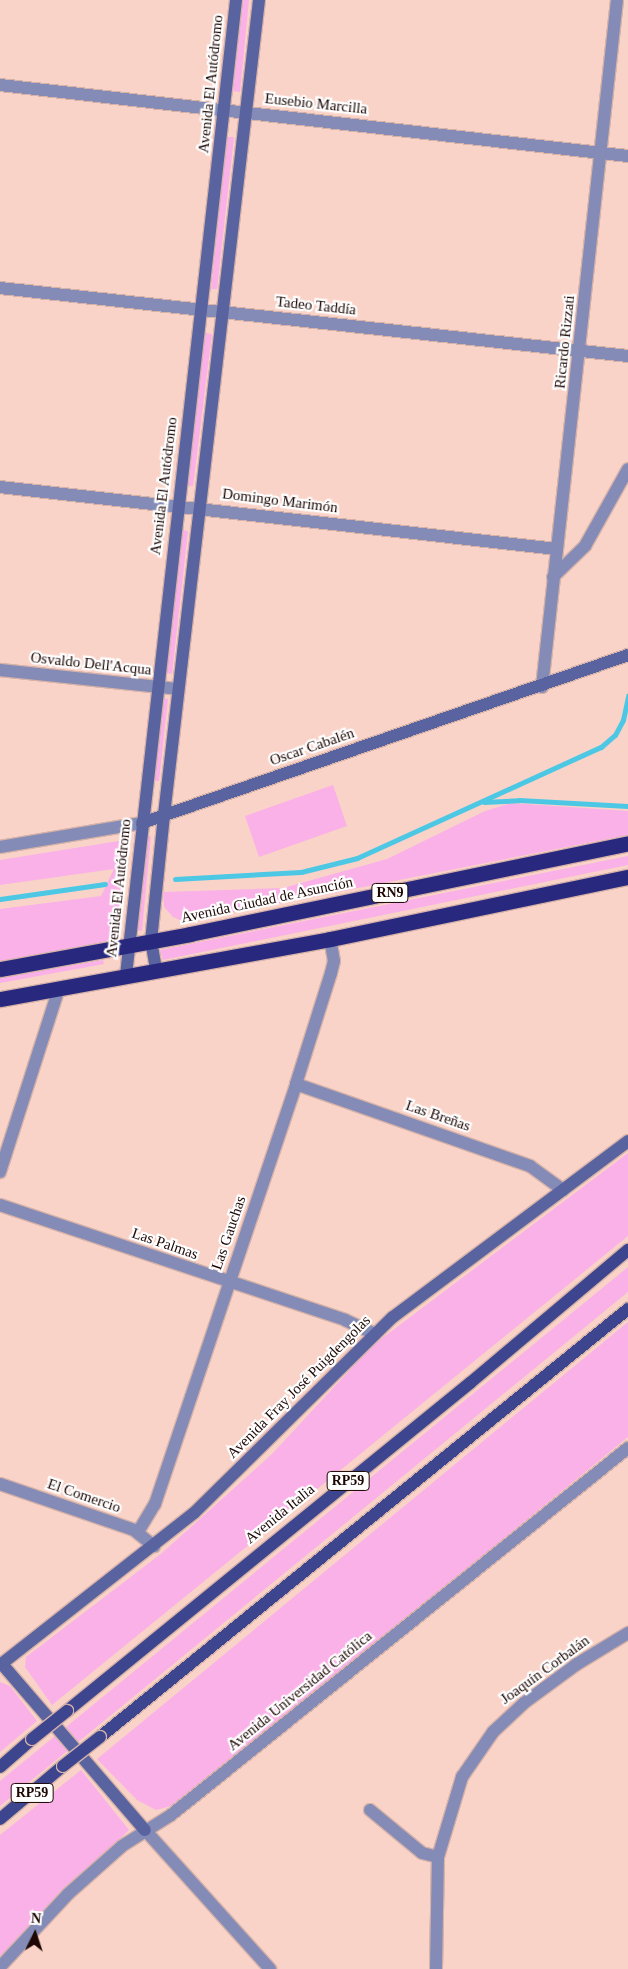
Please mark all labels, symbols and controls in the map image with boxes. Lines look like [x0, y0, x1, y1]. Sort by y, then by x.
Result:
street label: Avenida El Autódromo [195, 14, 227, 154]
street label: Eusebio Marcilla [264, 90, 368, 118]
street label: Tadeo Taddía [275, 293, 357, 319]
street label: Ricardo Rizzati [551, 294, 579, 390]
street label: Avenida El Autódromo [147, 416, 181, 556]
street label: Domingo Marimón [221, 485, 339, 517]
street label: Osvaldo Dell'Acqua [30, 649, 152, 679]
street label: Oscar Cabalén [268, 724, 356, 770]
street label: Avenida El Autódromo [103, 818, 135, 958]
street label: Avenida Ciudad de Asunción [179, 873, 355, 927]
road number: RN9 [371, 881, 409, 904]
street label: Las Breñas [403, 1097, 473, 1135]
street label: Las Gauchas [208, 1194, 250, 1272]
street label: Las Palmas [130, 1224, 200, 1264]
street label: Avenida Fray José Puigdengolas [224, 1312, 374, 1462]
road number: RP59 [326, 1470, 370, 1492]
street label: El Comercio [45, 1475, 123, 1517]
street label: Avenida Italia [242, 1480, 318, 1548]
street label: Avenida Universidad Católica [224, 1627, 376, 1755]
street label: Joaquín Corbalán [497, 1632, 593, 1708]
road number: RP59 [10, 1782, 54, 1805]
north arrow [10, 1909, 60, 1959]
text: N [31, 1911, 42, 1926]

